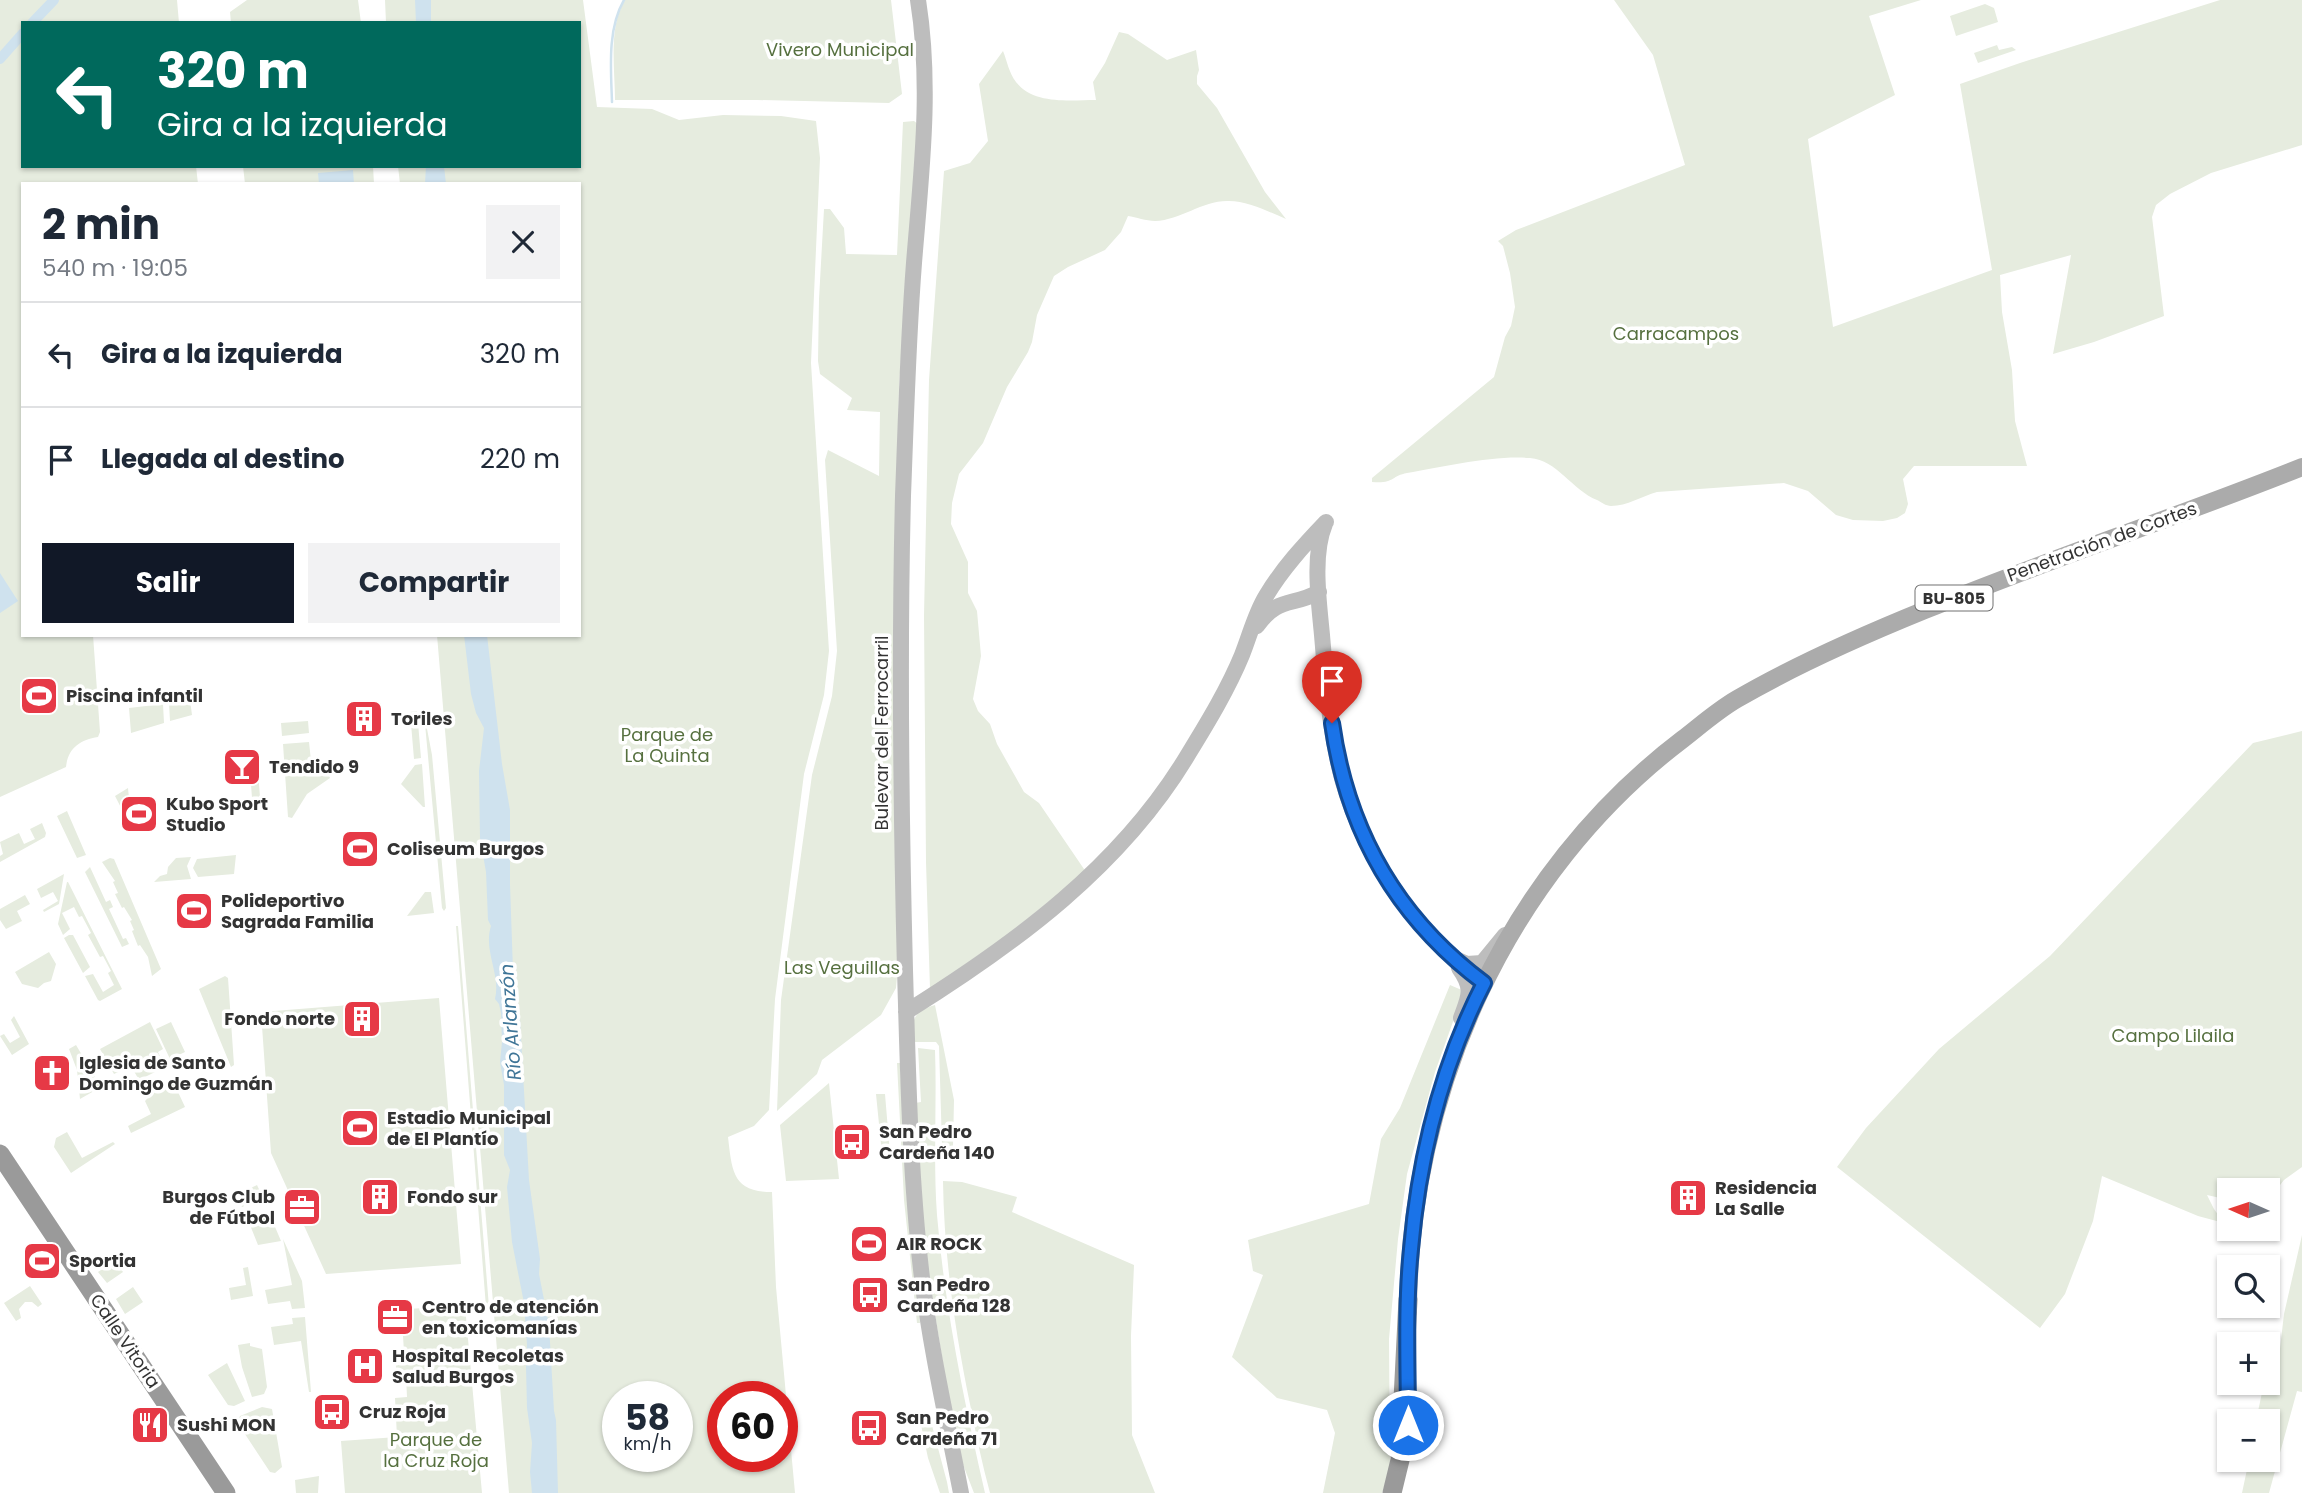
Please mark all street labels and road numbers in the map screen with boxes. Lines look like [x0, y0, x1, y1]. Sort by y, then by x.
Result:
street label: Penetración de Cortes [2003, 496, 2200, 588]
road number: BU-805 [1916, 586, 1993, 610]
street label: Bulevar del Ferrocarril [869, 635, 894, 831]
street label: Calle Vitoria [85, 1289, 166, 1393]

